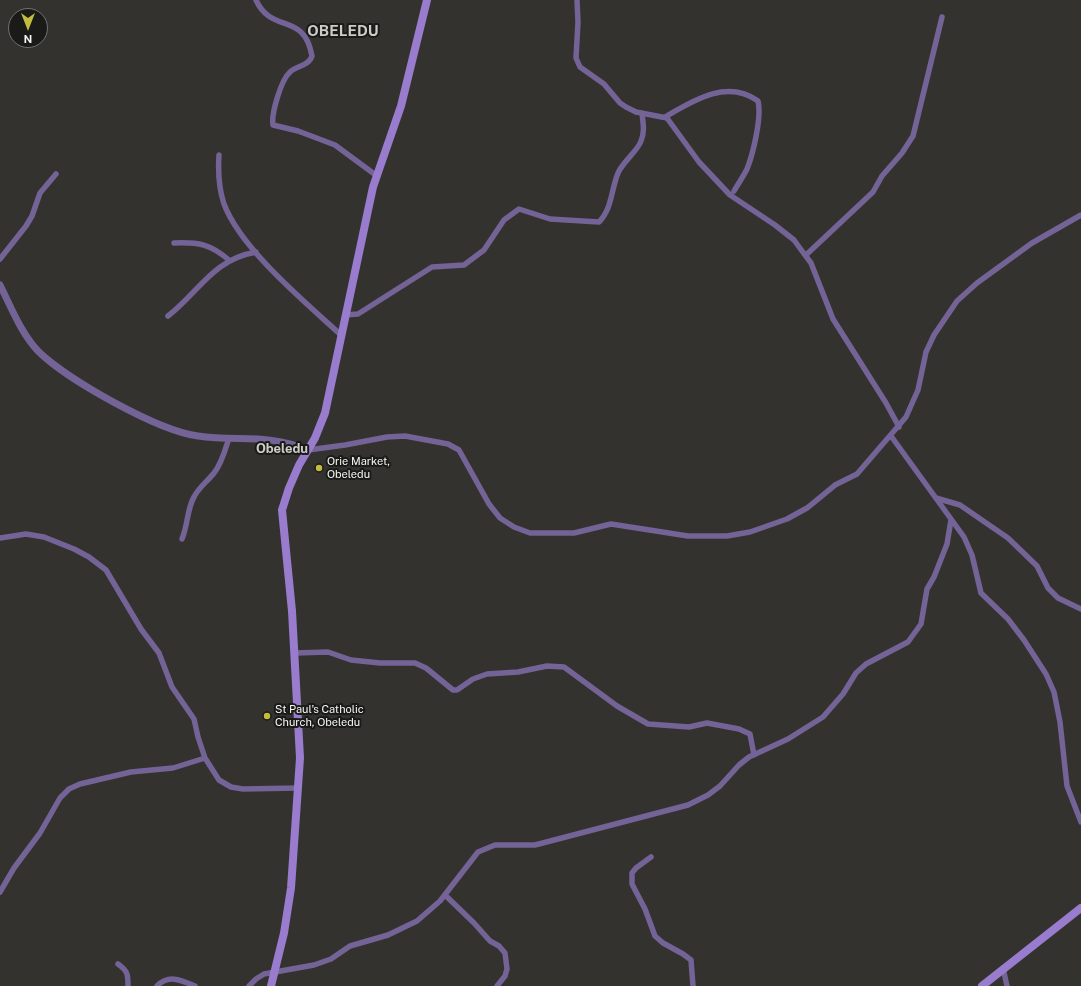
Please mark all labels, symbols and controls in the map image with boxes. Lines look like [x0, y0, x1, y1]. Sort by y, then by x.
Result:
north arrow [8, 8, 48, 48]
district label: OBELEDU [307, 22, 379, 40]
text: N [24, 33, 32, 45]
district label: Obeledu [256, 441, 308, 457]
place label: Orie Market, Obeledu [327, 455, 390, 481]
marker: Orie Market, Obeledu [314, 463, 324, 473]
place label: St Paul's Catholic Church, Obeledu [275, 703, 364, 729]
marker: St Paul's Catholic Church, Obeledu [262, 711, 272, 721]

